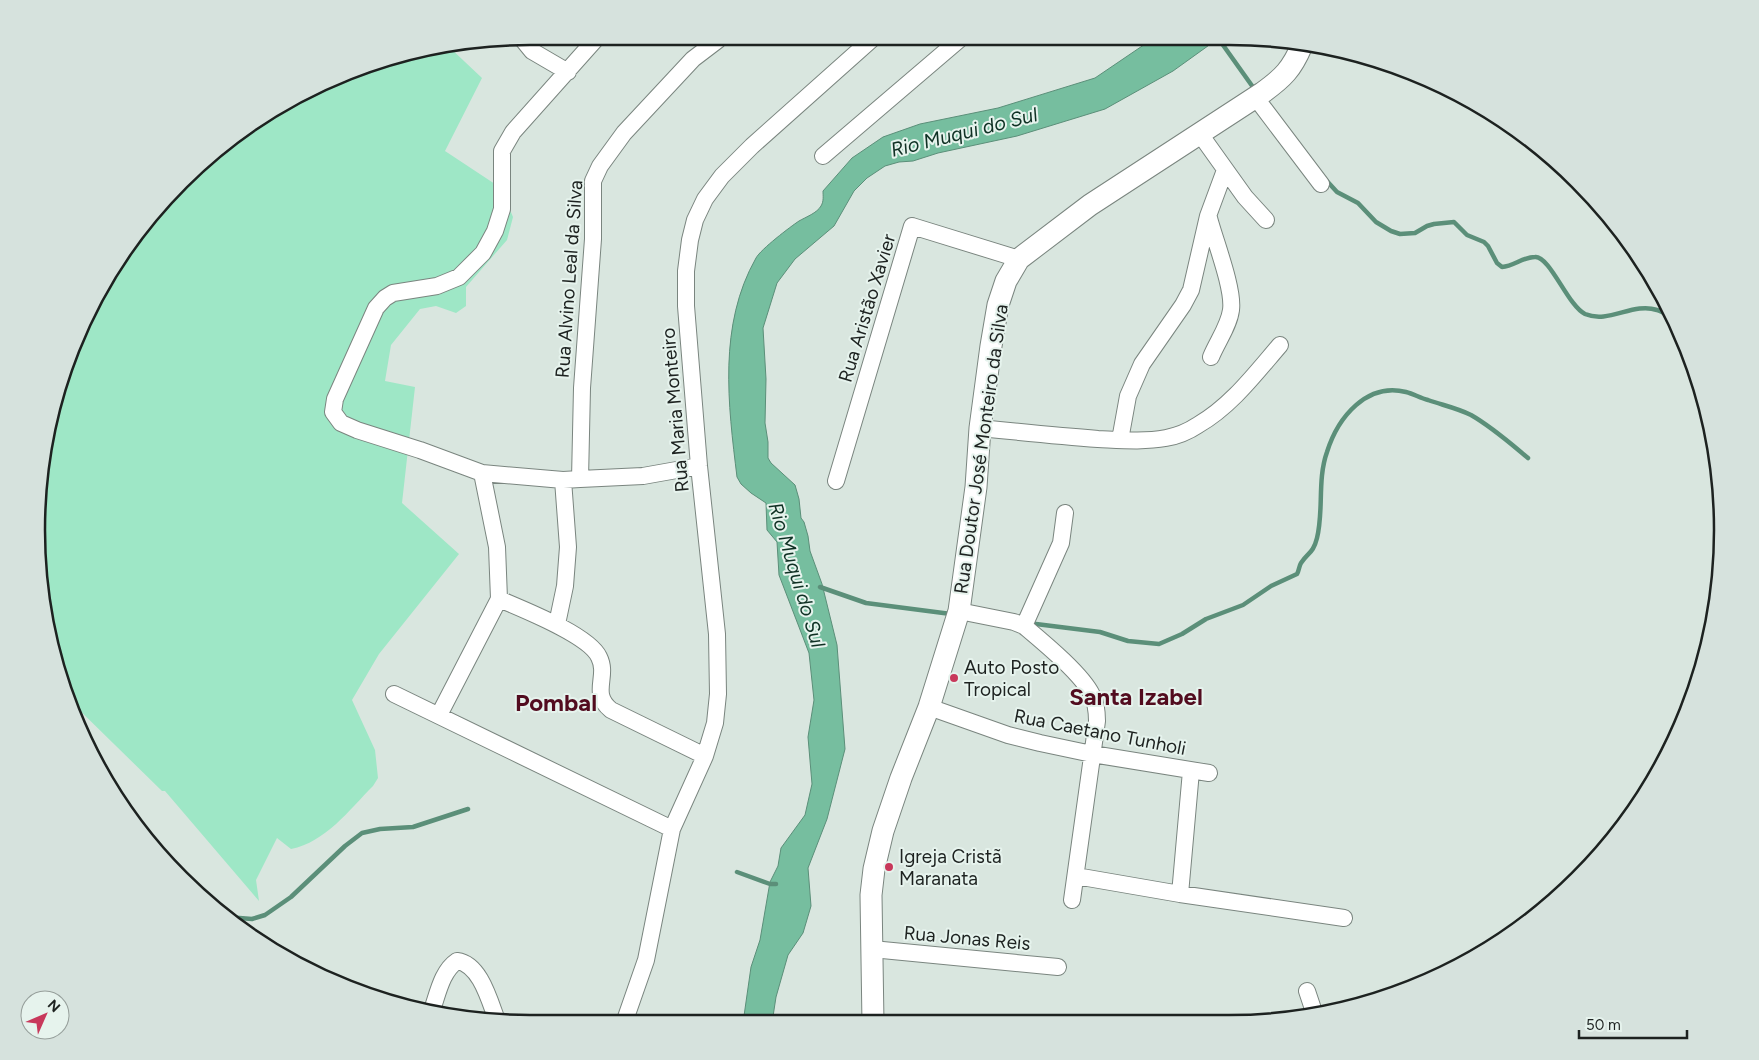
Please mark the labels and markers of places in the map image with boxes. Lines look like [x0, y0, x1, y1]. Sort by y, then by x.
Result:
place label: Auto Posto Tropical [964, 656, 1059, 701]
marker: Auto Posto Tropical [948, 672, 960, 684]
place label: Igreja Cristã Maranata [899, 845, 1002, 890]
marker: Igreja Cristã Maranata [883, 861, 895, 873]

